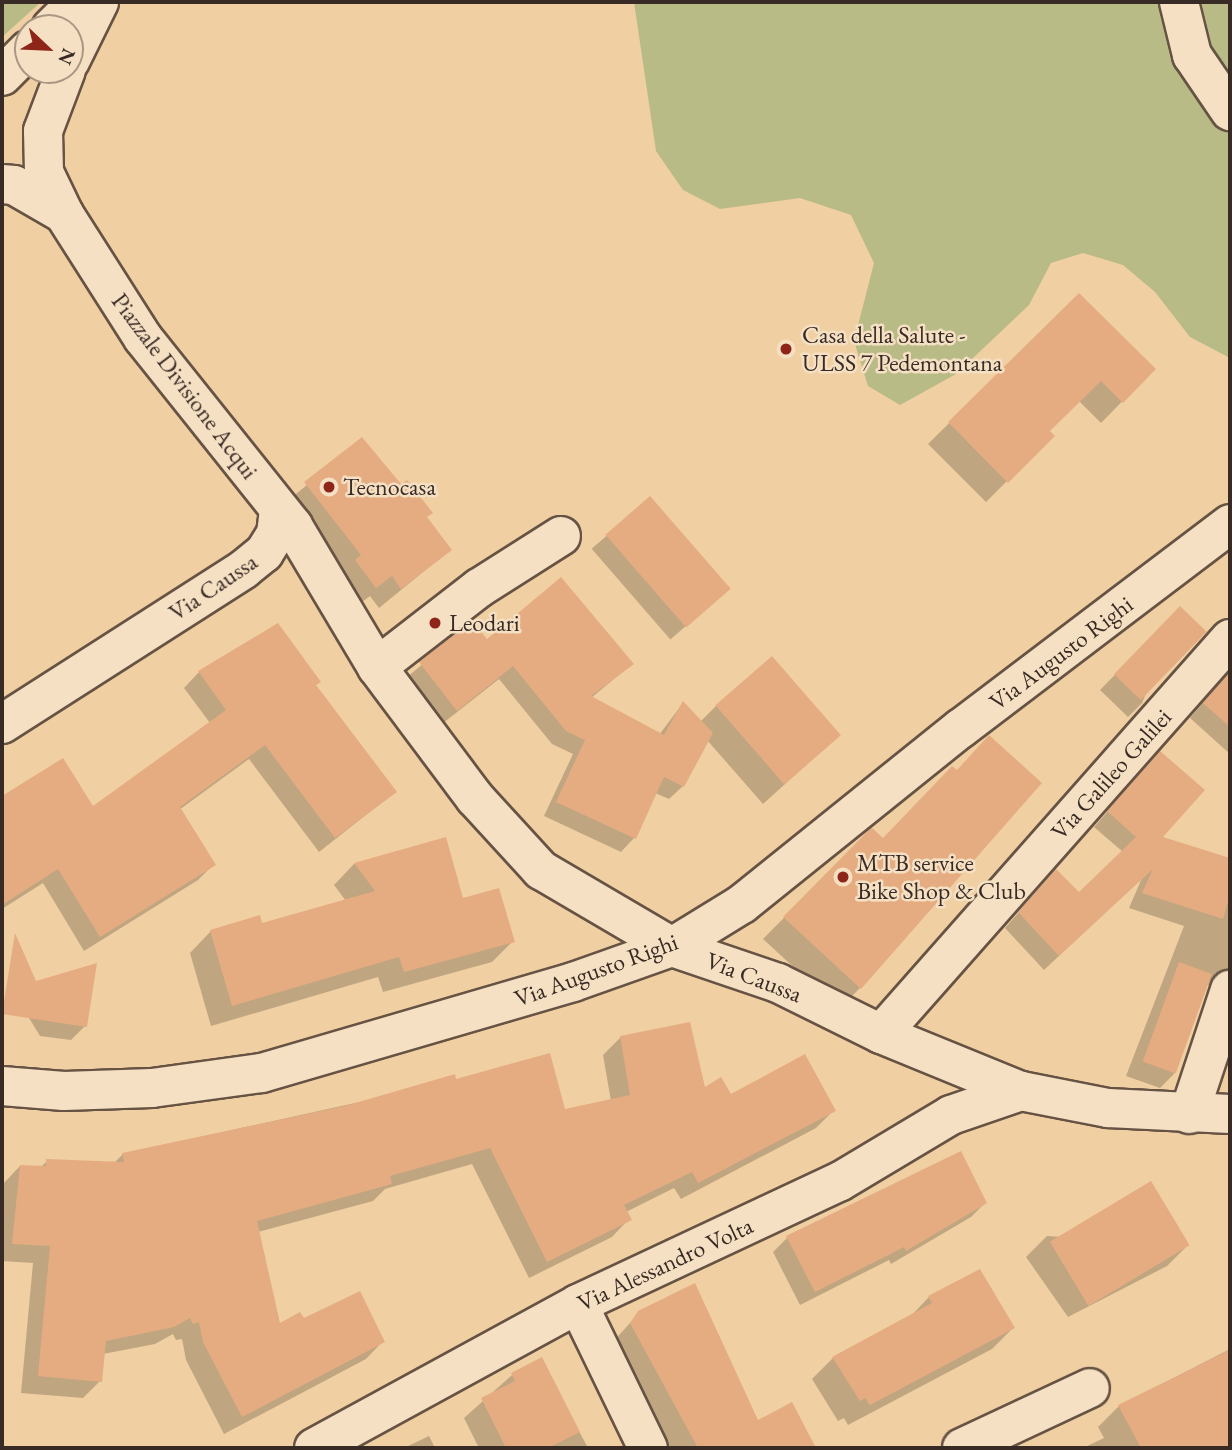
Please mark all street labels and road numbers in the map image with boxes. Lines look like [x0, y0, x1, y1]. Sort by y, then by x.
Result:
street label: Piazzale Divisione Acqui [106, 287, 264, 485]
street label: Via Caussa [163, 547, 263, 627]
street label: Via Augusto Righi [984, 590, 1138, 716]
street label: Via Galileo Galilei [1045, 703, 1177, 845]
street label: Via Augusto Righi [510, 927, 682, 1013]
street label: Via Caussa [702, 946, 806, 1008]
street label: Via Alessandro Volta [573, 1211, 757, 1317]

